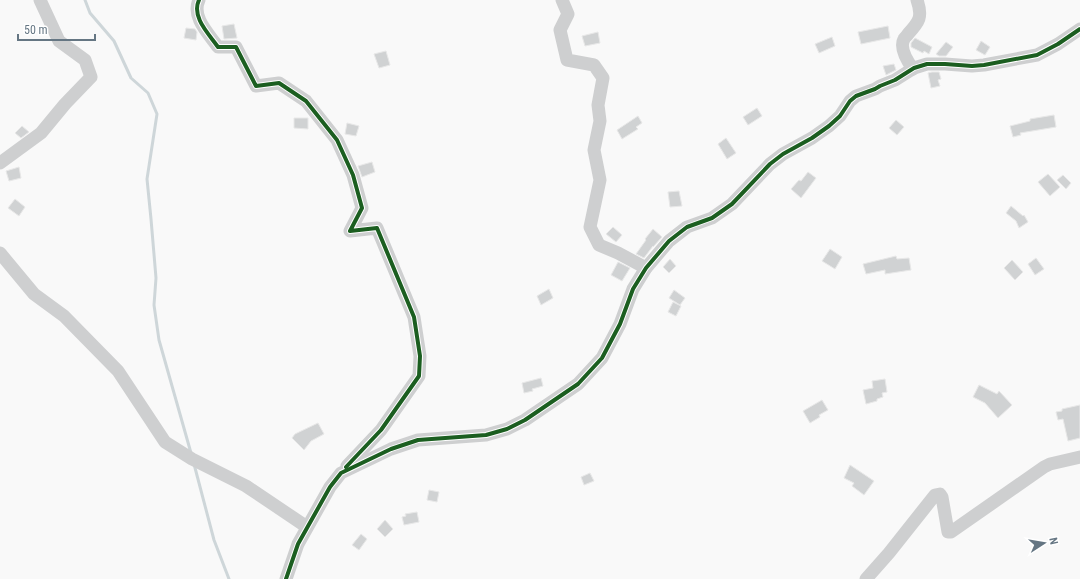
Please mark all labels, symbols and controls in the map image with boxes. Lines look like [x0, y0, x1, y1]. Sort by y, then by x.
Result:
scale bar [18, 16, 95, 42]
text: 50 m [24, 23, 48, 37]
north arrow [1024, 523, 1064, 563]
text: N [1046, 536, 1060, 546]

